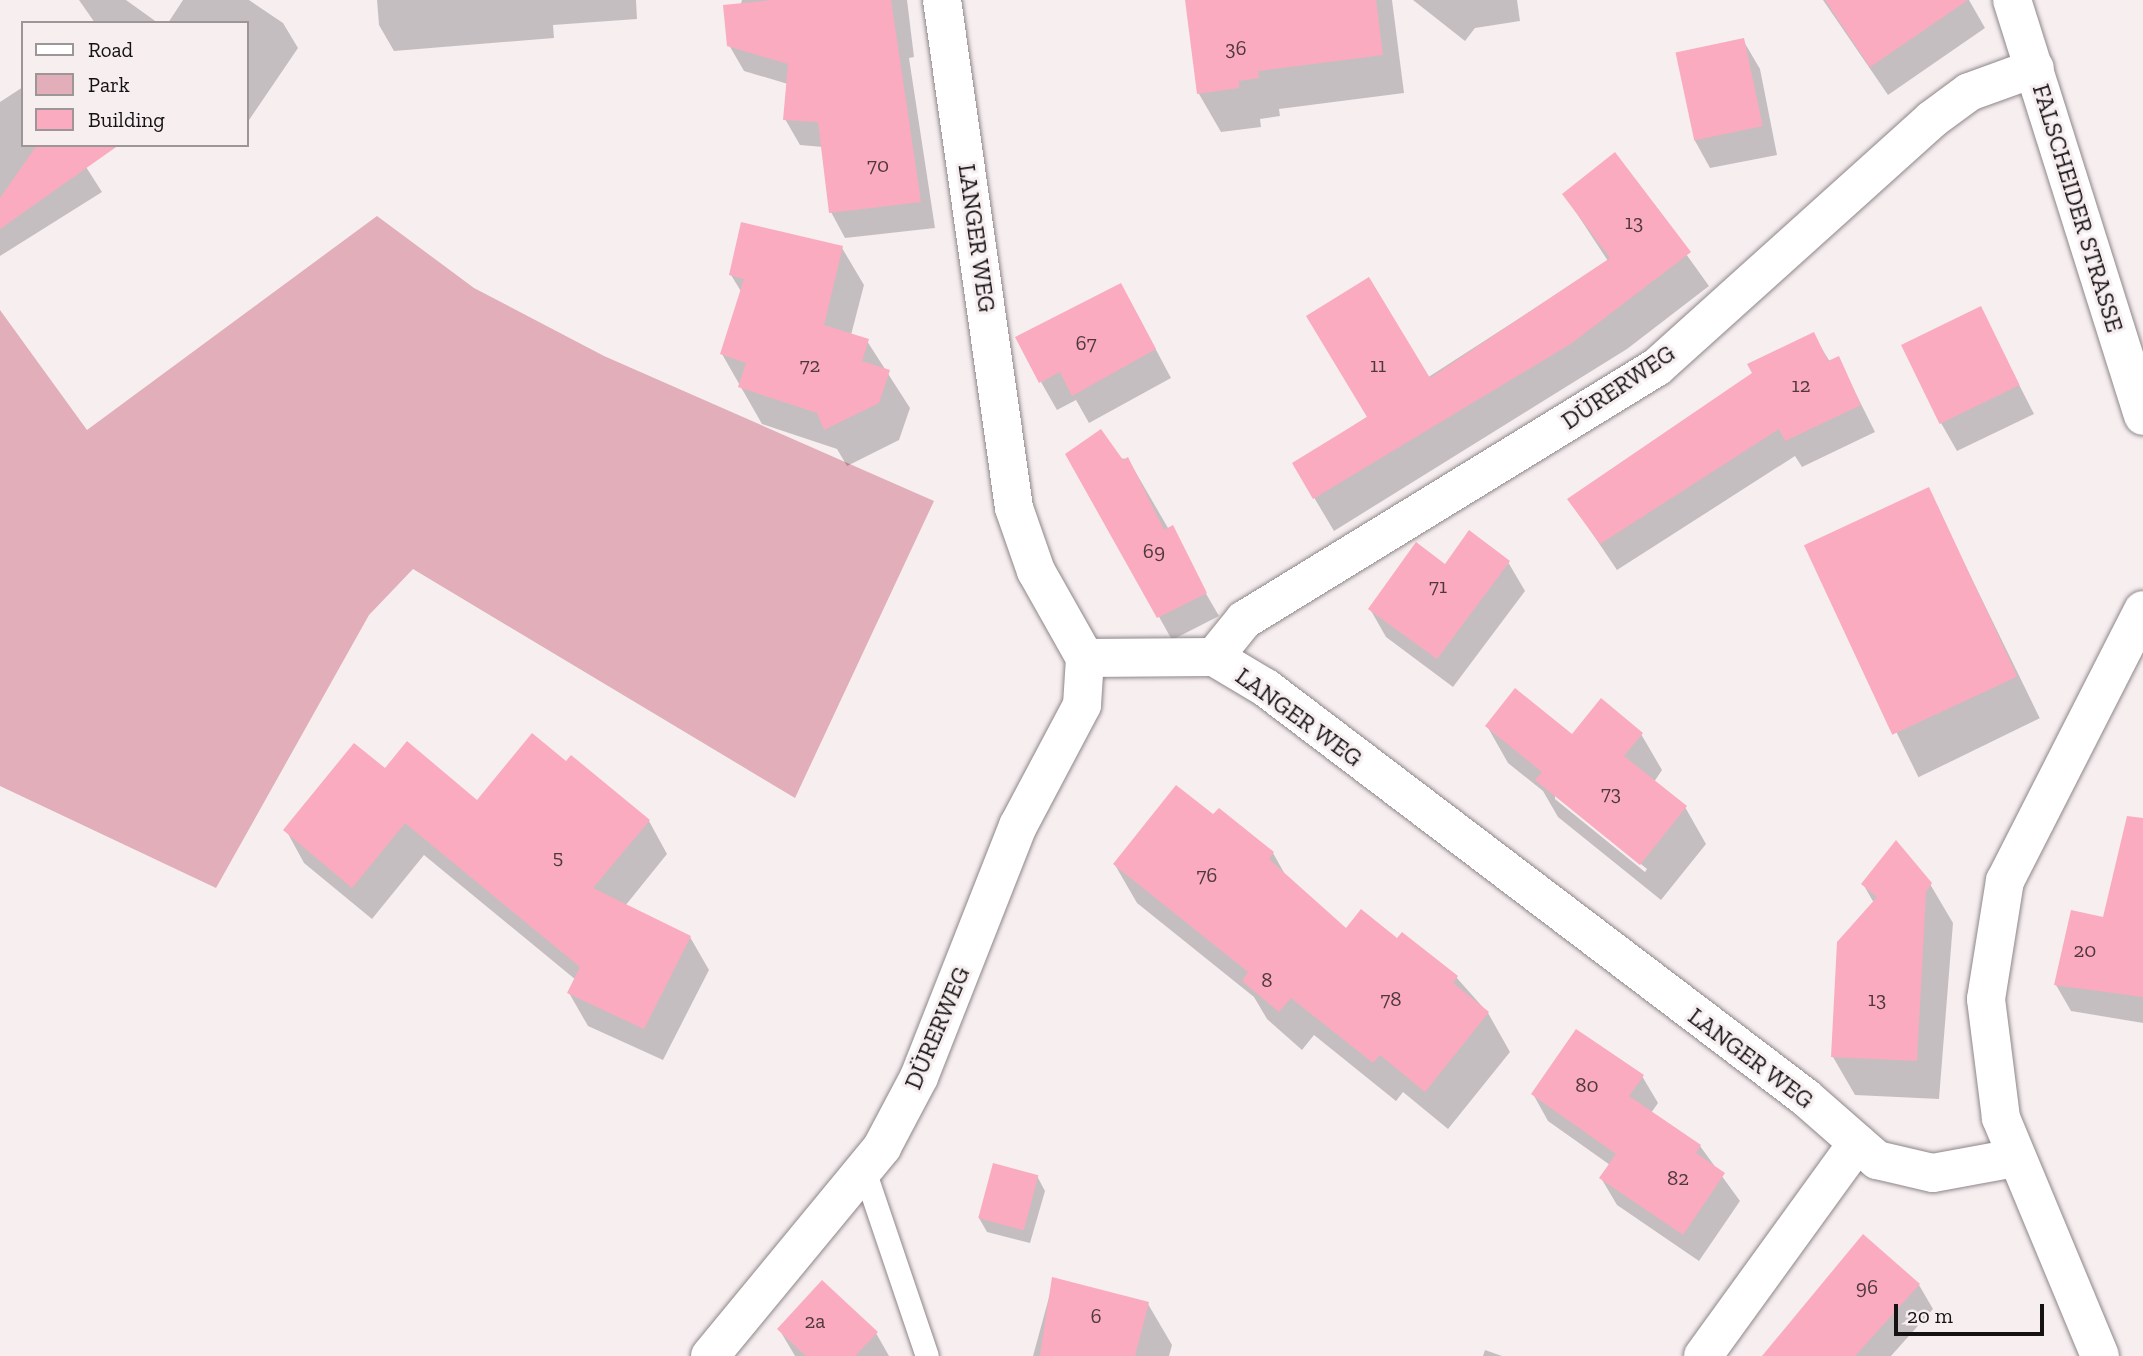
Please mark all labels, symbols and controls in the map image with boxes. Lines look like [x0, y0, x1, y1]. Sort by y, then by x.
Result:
legend [21, 21, 248, 147]
house number: 36 [1225, 35, 1247, 61]
text: Road [88, 37, 133, 62]
text: Park [88, 72, 130, 97]
street label: FALSCHEIDER STRASSE [2027, 80, 2129, 336]
text: Building [88, 107, 165, 132]
house number: 70 [867, 152, 889, 178]
street label: LANGER WEG [952, 162, 1002, 314]
house number: 13 [1625, 209, 1643, 235]
house number: 67 [1075, 330, 1097, 356]
street label: DÜRERWEG [1556, 339, 1680, 435]
house number: 72 [800, 352, 820, 378]
house number: 11 [1370, 352, 1386, 378]
house number: 12 [1792, 372, 1810, 398]
house number: 69 [1143, 538, 1165, 564]
house number: 71 [1429, 573, 1447, 599]
street label: LANGER WEG [1230, 661, 1368, 773]
house number: 73 [1601, 780, 1621, 806]
house number: 5 [553, 844, 563, 870]
house number: 76 [1196, 862, 1218, 888]
house number: 20 [2074, 937, 2096, 963]
street label: DÜRERWEG [898, 962, 976, 1094]
house number: 8 [1261, 967, 1273, 993]
house number: 78 [1380, 986, 1402, 1012]
house number: 13 [1868, 986, 1886, 1012]
street label: LANGER WEG [1682, 1001, 1820, 1115]
house number: 80 [1575, 1072, 1599, 1098]
house number: 82 [1667, 1165, 1689, 1191]
house number: 96 [1856, 1274, 1878, 1300]
scale bar [1898, 1290, 2048, 1334]
house number: 6 [1090, 1303, 1102, 1329]
text: 20 m [1907, 1303, 1953, 1328]
house number: 2a [805, 1308, 825, 1334]

